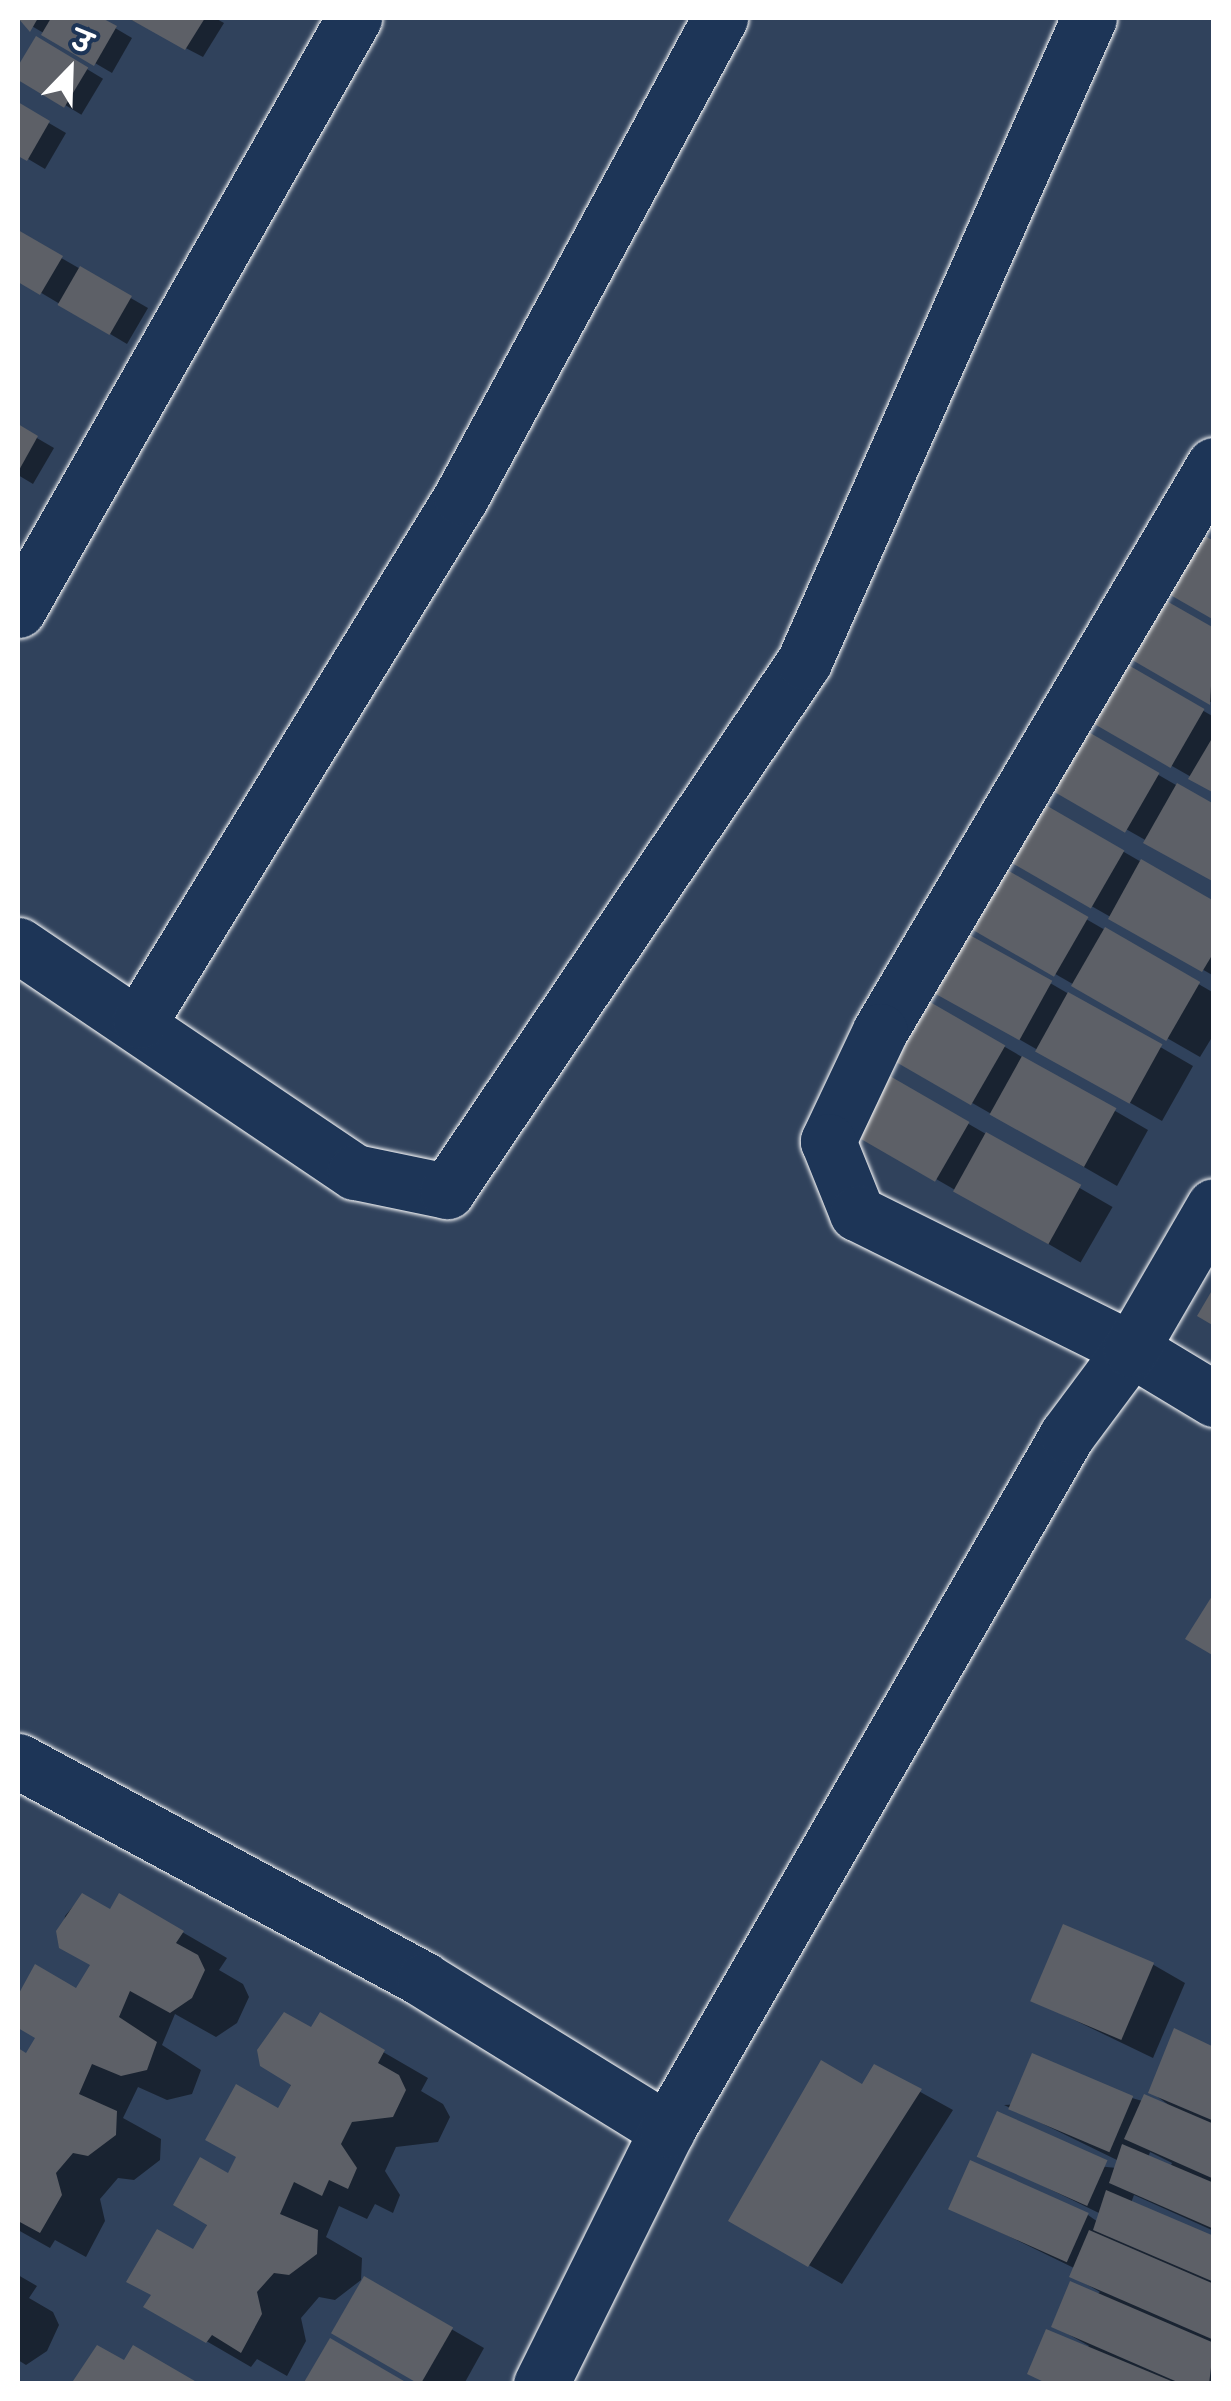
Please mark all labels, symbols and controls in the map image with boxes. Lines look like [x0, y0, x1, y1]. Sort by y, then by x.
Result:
north arrow [20, 20, 120, 120]
text: उ [66, 22, 97, 62]

